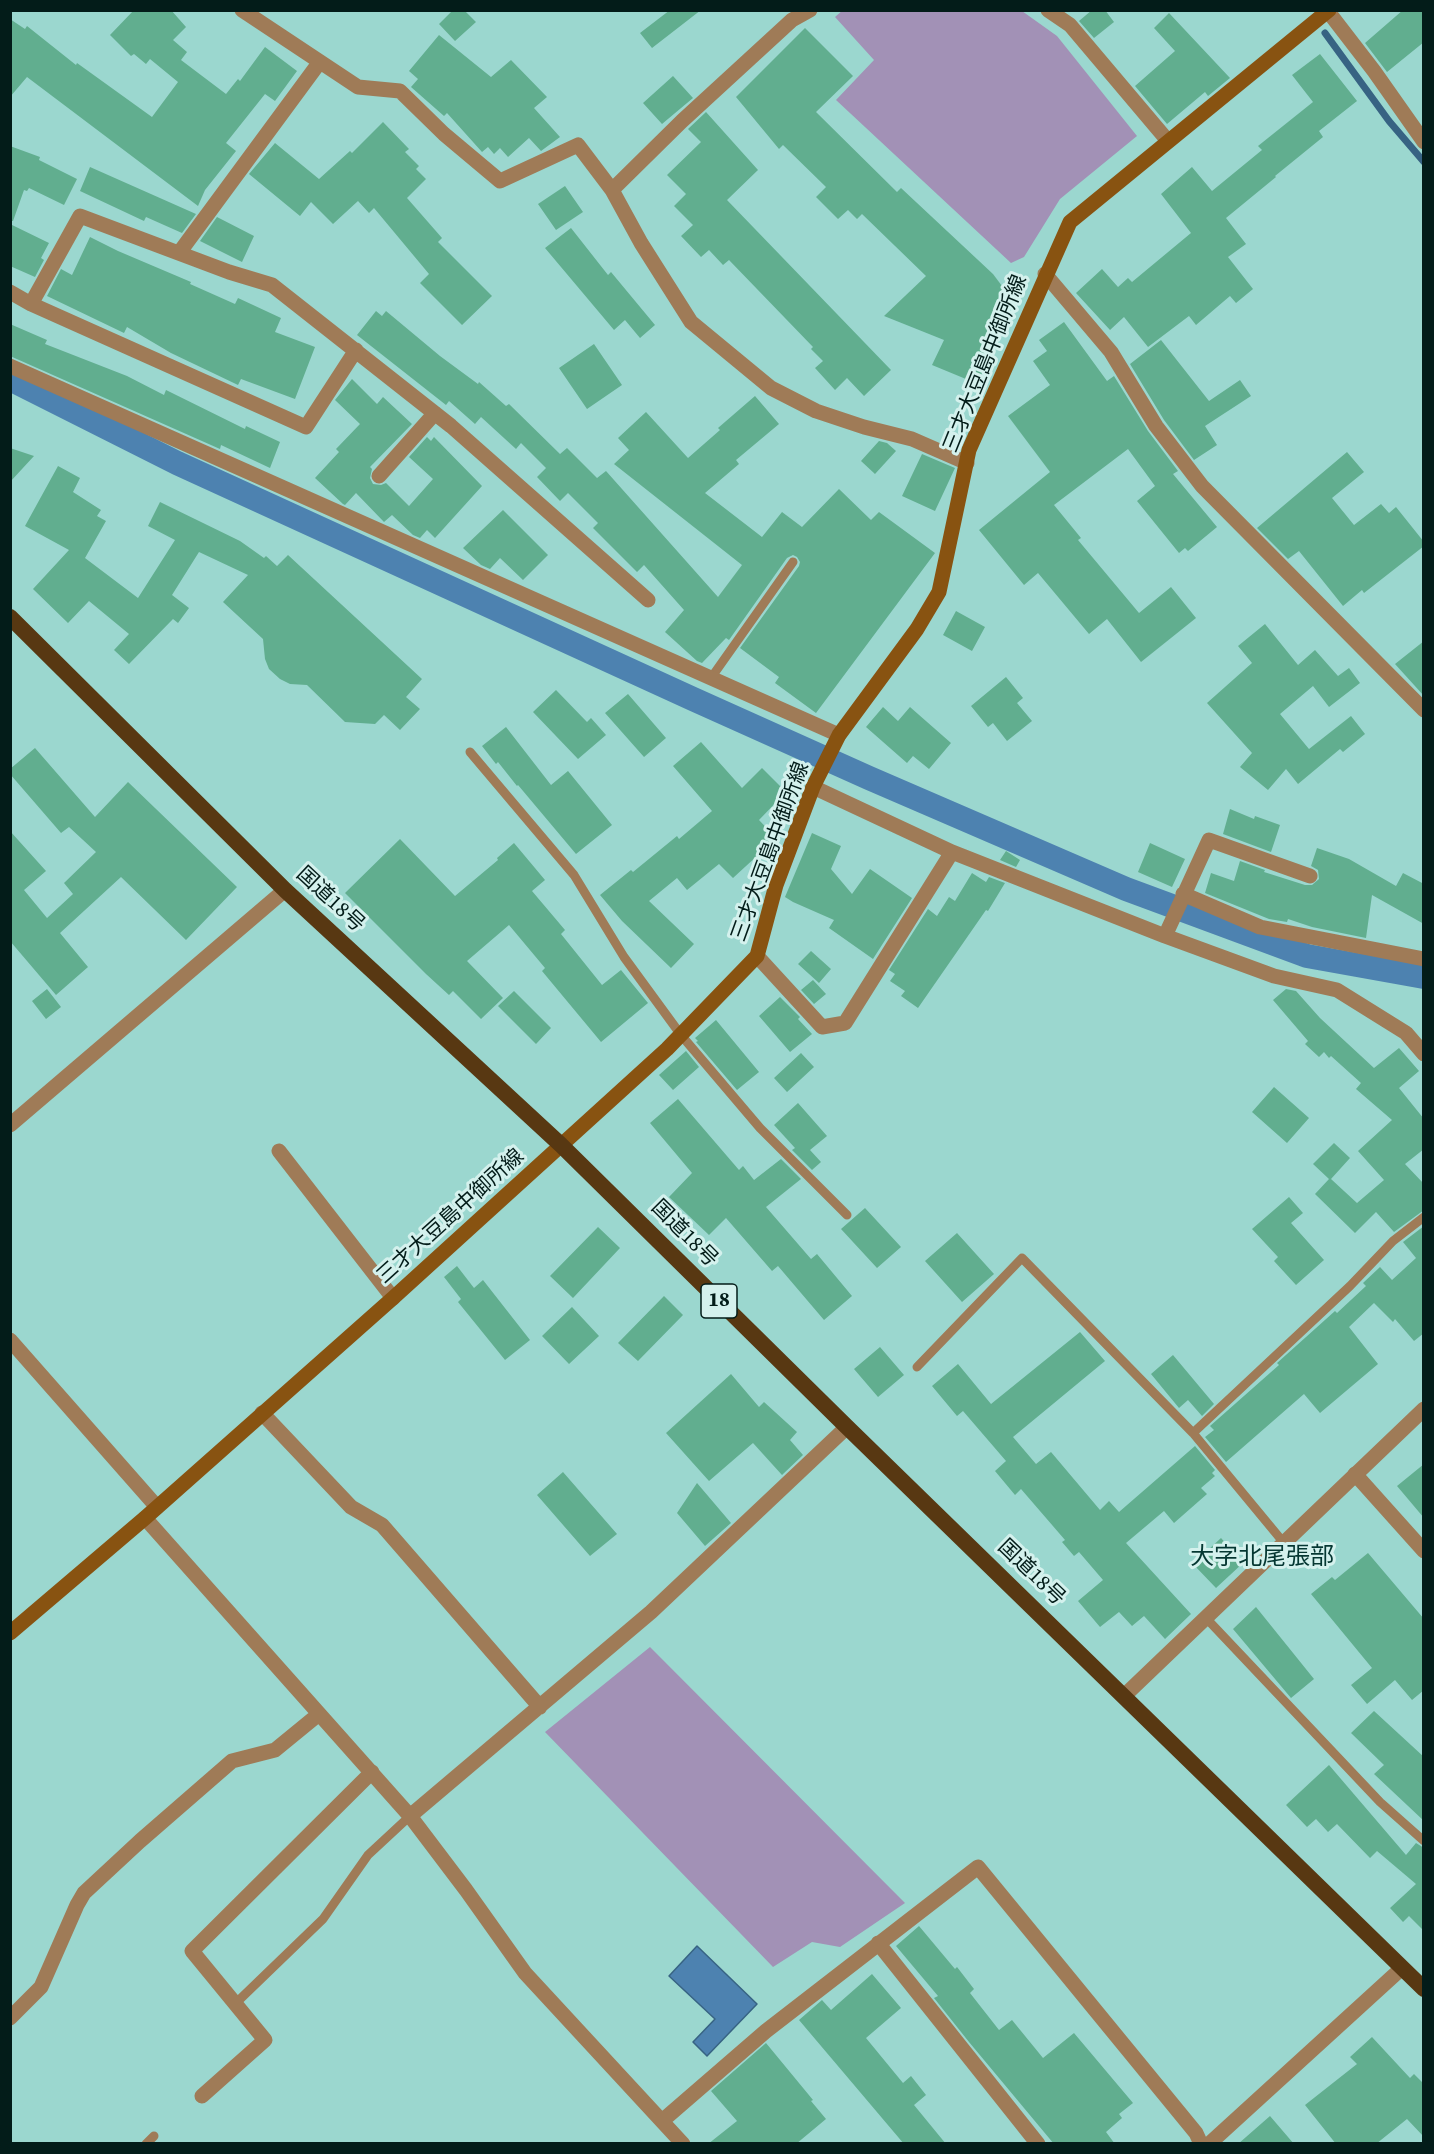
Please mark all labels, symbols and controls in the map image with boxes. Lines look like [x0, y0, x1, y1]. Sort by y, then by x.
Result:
street label: 三才大豆島中御所線 [939, 272, 1033, 456]
street label: 三才大豆島中御所線 [727, 759, 815, 945]
street label: 国道18号 [291, 862, 369, 938]
street label: 三才大豆島中御所線 [372, 1144, 530, 1290]
street label: 国道18号 [645, 1195, 723, 1273]
road number: 18 [701, 1284, 737, 1318]
street label: 国道18号 [992, 1535, 1070, 1611]
district label: 大字北尾張部 [1190, 1544, 1334, 1572]

